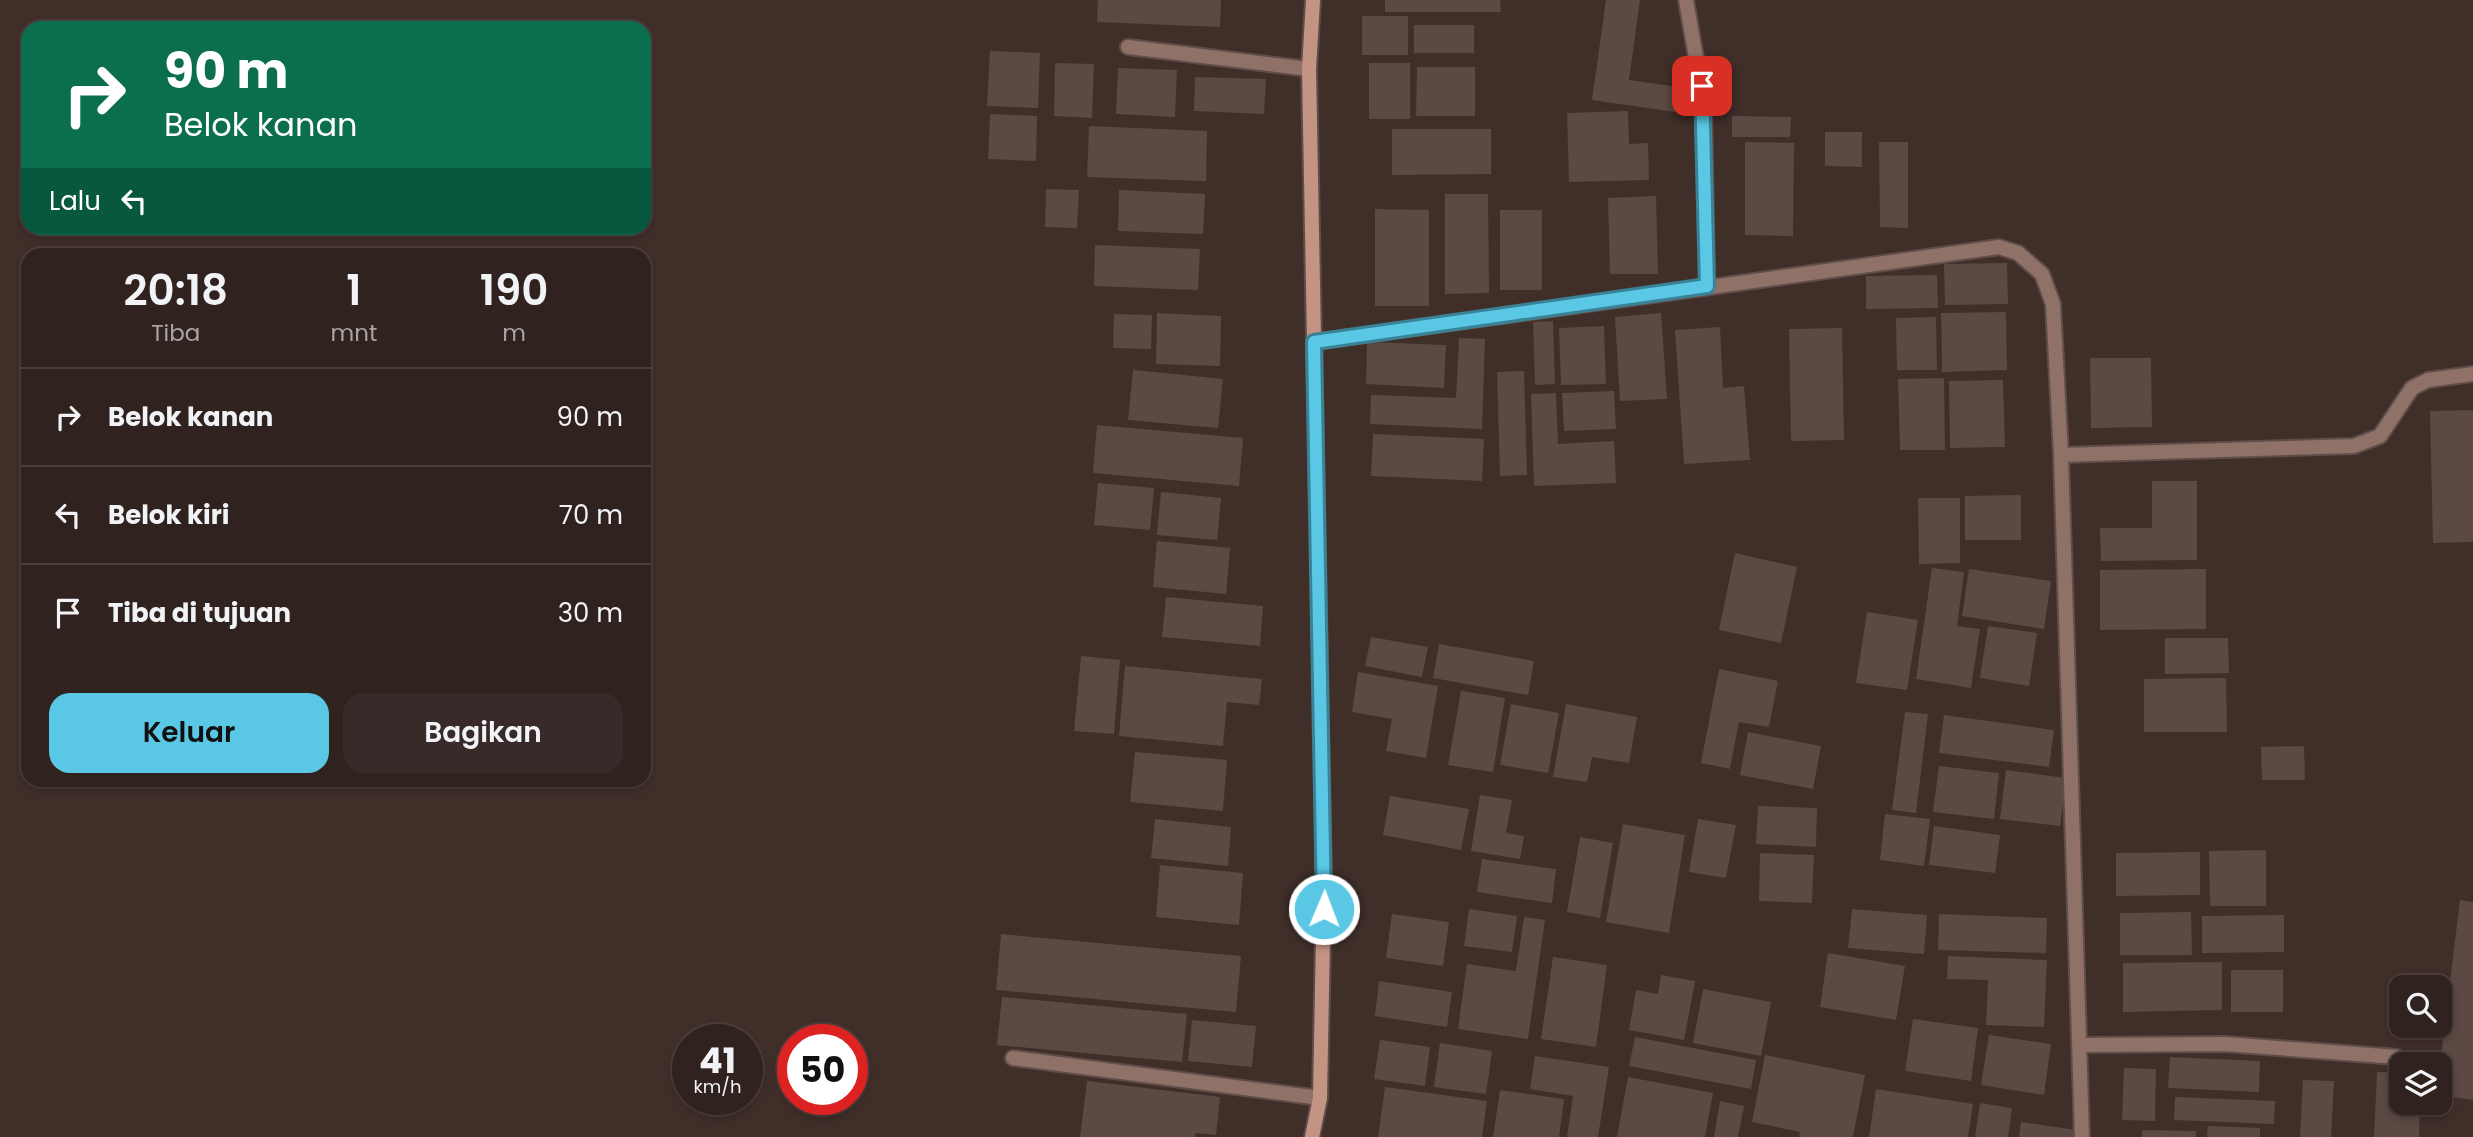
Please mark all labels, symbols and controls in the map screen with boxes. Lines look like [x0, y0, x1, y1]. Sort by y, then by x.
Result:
text: 90 m [164, 37, 288, 105]
icon: right [49, 49, 140, 140]
pin [1672, 56, 1732, 116]
icon: arrive [1683, 67, 1721, 105]
text: Belok kanan [164, 102, 358, 147]
icon: left [115, 182, 153, 220]
text: Lalu [49, 183, 101, 219]
text: 20:18 [124, 261, 228, 320]
text: 1 [346, 261, 362, 320]
text: 190 [480, 261, 548, 320]
text: Tiba [151, 317, 200, 349]
text: mnt [331, 317, 377, 349]
text: m [502, 317, 526, 349]
icon: right [49, 398, 87, 436]
text: Belok kanan [108, 399, 273, 435]
text: 90 m [557, 399, 623, 435]
icon: left [49, 496, 87, 534]
text: Belok kiri [108, 497, 230, 533]
text: 70 m [559, 497, 623, 533]
icon: arrive [49, 594, 87, 632]
text: Tiba di tujuan [108, 595, 291, 631]
text: 30 m [558, 595, 623, 631]
button: Keluar [49, 693, 329, 773]
button: Bagikan [343, 693, 623, 773]
position arrow [1287, 872, 1361, 946]
map controls [2389, 975, 2452, 1115]
button: search [2389, 975, 2452, 1038]
speed limit sign: 50 [777, 1024, 868, 1115]
text: 41 [699, 1036, 736, 1085]
button: layers [2389, 1052, 2452, 1115]
text: km/h [694, 1074, 741, 1099]

